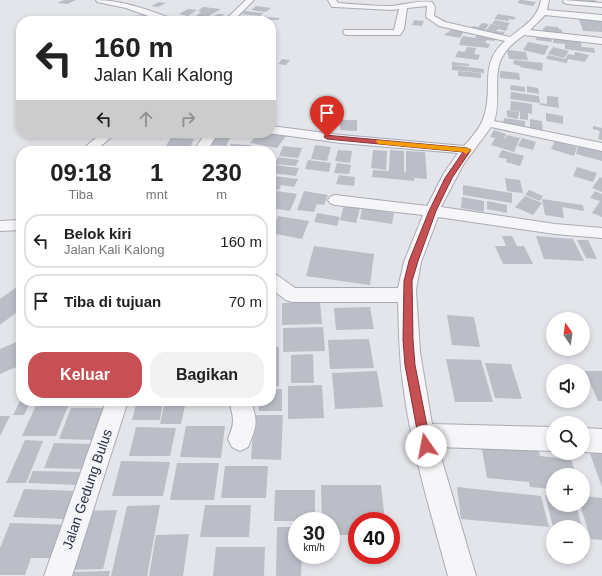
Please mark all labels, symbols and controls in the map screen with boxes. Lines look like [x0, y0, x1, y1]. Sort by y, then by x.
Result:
icon: left [28, 32, 80, 84]
text: 160 m [94, 32, 173, 63]
text: Jalan Kali Kalong [94, 65, 233, 85]
pin [310, 96, 344, 137]
icon: arrive [316, 102, 338, 124]
icon: left [93, 108, 115, 130]
icon: ahead [135, 108, 157, 130]
icon: right [177, 108, 199, 130]
text: 09:18 [50, 159, 112, 186]
text: 1 [150, 159, 163, 186]
text: 230 [202, 159, 242, 186]
text: Tiba [69, 187, 93, 202]
text: mnt [146, 187, 168, 202]
text: m [216, 187, 227, 202]
text: Belok kiri [64, 225, 132, 242]
icon: left [30, 230, 52, 252]
text: 160 m [220, 233, 262, 250]
text: Jalan Kali Kalong [64, 242, 164, 257]
icon: arrive [30, 290, 52, 312]
text: Tiba di tujuan [64, 293, 161, 310]
text: 70 m [229, 293, 262, 310]
north arrow [546, 312, 590, 356]
map controls [546, 312, 590, 564]
button: Keluar [28, 352, 142, 398]
button: Bagikan [150, 352, 264, 398]
button: sound [546, 364, 590, 408]
button: search [546, 416, 590, 460]
position arrow [405, 425, 447, 467]
street label: Jalan Gedung Bulus [59, 427, 115, 551]
button: + [546, 468, 590, 512]
speed limit sign: 40 [348, 512, 400, 564]
button: − [546, 520, 590, 564]
text: 30 [303, 522, 325, 544]
text: km/h [303, 542, 325, 553]

